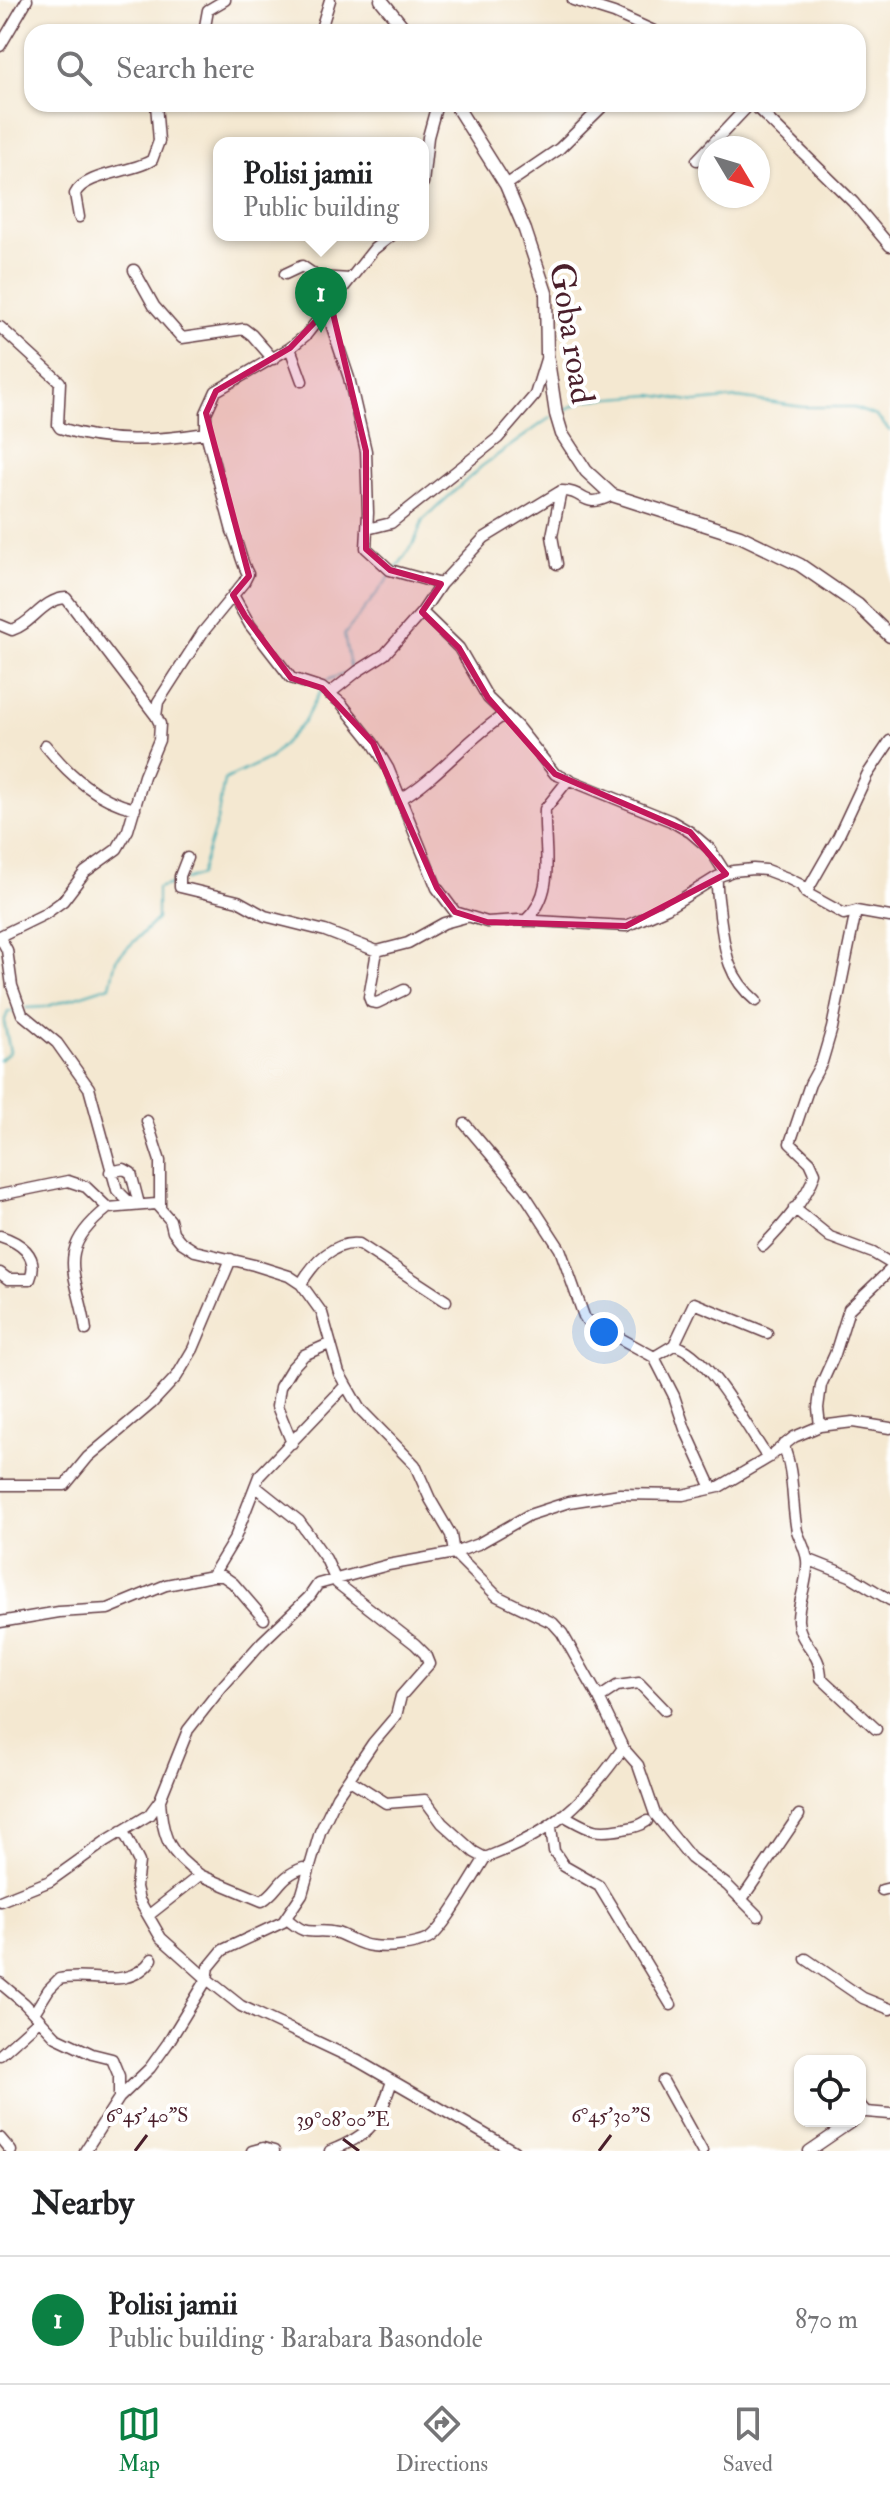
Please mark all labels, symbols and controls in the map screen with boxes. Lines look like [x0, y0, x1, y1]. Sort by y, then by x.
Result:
search box [24, 24, 866, 112]
icon: search [52, 46, 96, 90]
text: Search here [116, 50, 255, 87]
north arrow [698, 136, 770, 208]
popup [213, 137, 429, 241]
text: Polisi jamii [243, 155, 373, 192]
text: Public building [243, 192, 399, 224]
street label: Goba road [539, 260, 604, 407]
pin: 1 [295, 267, 347, 333]
your location [584, 1312, 624, 1352]
map controls [794, 2055, 866, 2127]
button: locate [794, 2055, 866, 2127]
text: 6°45'40"S [106, 2103, 188, 2128]
text: 6°45'30"S [571, 2103, 651, 2128]
text: 39°08'00"E [296, 2107, 390, 2132]
text: Nearby [32, 2182, 134, 2225]
text: Polisi jamii [108, 2286, 238, 2323]
text: 1 [53, 2304, 63, 2336]
text: 870 m [795, 2304, 858, 2336]
text: Public building · Barabara Basondole [108, 2323, 483, 2355]
tab: Map [117, 2402, 161, 2478]
tab: Directions [396, 2402, 488, 2478]
tab: Saved [723, 2402, 773, 2478]

